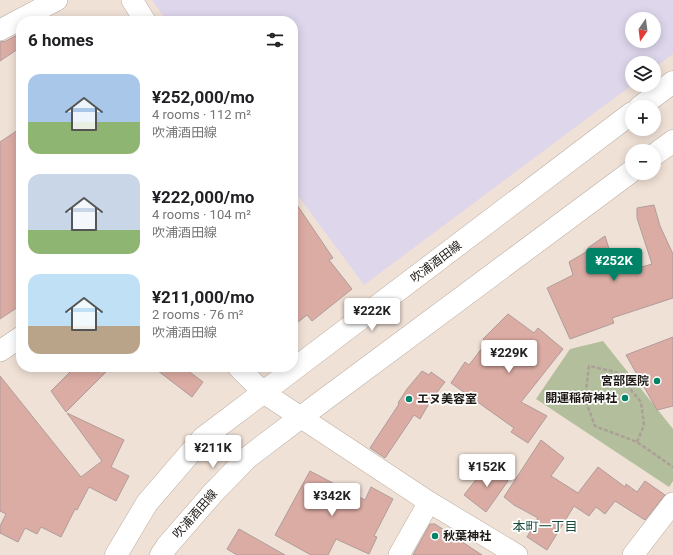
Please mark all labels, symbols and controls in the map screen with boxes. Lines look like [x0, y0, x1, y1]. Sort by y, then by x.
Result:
north arrow [625, 12, 661, 48]
map controls [625, 12, 661, 180]
icon: filters [264, 29, 286, 51]
text: 6 homes [28, 30, 94, 50]
button: layers [625, 56, 661, 92]
text: ¥252,000/mo [152, 87, 254, 107]
icon: home [60, 90, 108, 138]
button: + [625, 100, 661, 136]
text: 4 rooms · 112 m² [152, 107, 251, 122]
text: 吹浦酒田線 [152, 125, 217, 140]
button: − [625, 144, 661, 180]
text: ¥222,000/mo [152, 187, 254, 207]
icon: home [60, 190, 108, 238]
text: 4 rooms · 104 m² [152, 207, 251, 222]
text: 吹浦酒田線 [152, 225, 217, 240]
street label: 吹浦酒田線 [408, 238, 464, 286]
pin: ¥252K [586, 248, 642, 282]
text: ¥252K [595, 253, 633, 268]
text: ¥211,000/mo [152, 287, 254, 307]
icon: home [60, 290, 108, 338]
pin: ¥222K [344, 298, 400, 332]
text: ¥222K [353, 303, 391, 318]
text: 2 rooms · 76 m² [152, 307, 244, 322]
text: 吹浦酒田線 [152, 325, 217, 340]
pin: ¥229K [481, 340, 537, 374]
text: ¥229K [490, 345, 528, 360]
place label: 宮部医院 [601, 374, 649, 388]
marker: 宮部医院 [652, 376, 662, 386]
place label: 開運稲荷神社 [545, 391, 617, 405]
place label: エヌ美容室 [417, 392, 477, 406]
marker: 開運稲荷神社 [620, 393, 630, 403]
marker: エヌ美容室 [404, 394, 414, 404]
pin: ¥211K [185, 435, 241, 469]
text: ¥211K [194, 440, 232, 455]
pin: ¥152K [459, 454, 515, 488]
text: ¥152K [468, 459, 506, 474]
pin: ¥342K [304, 483, 360, 517]
street label: 吹浦酒田線 [170, 487, 220, 541]
text: ¥342K [313, 488, 351, 503]
district label: 本町一丁目 [512, 519, 578, 534]
place label: 秋葉神社 [443, 529, 491, 543]
marker: 秋葉神社 [430, 531, 440, 541]

